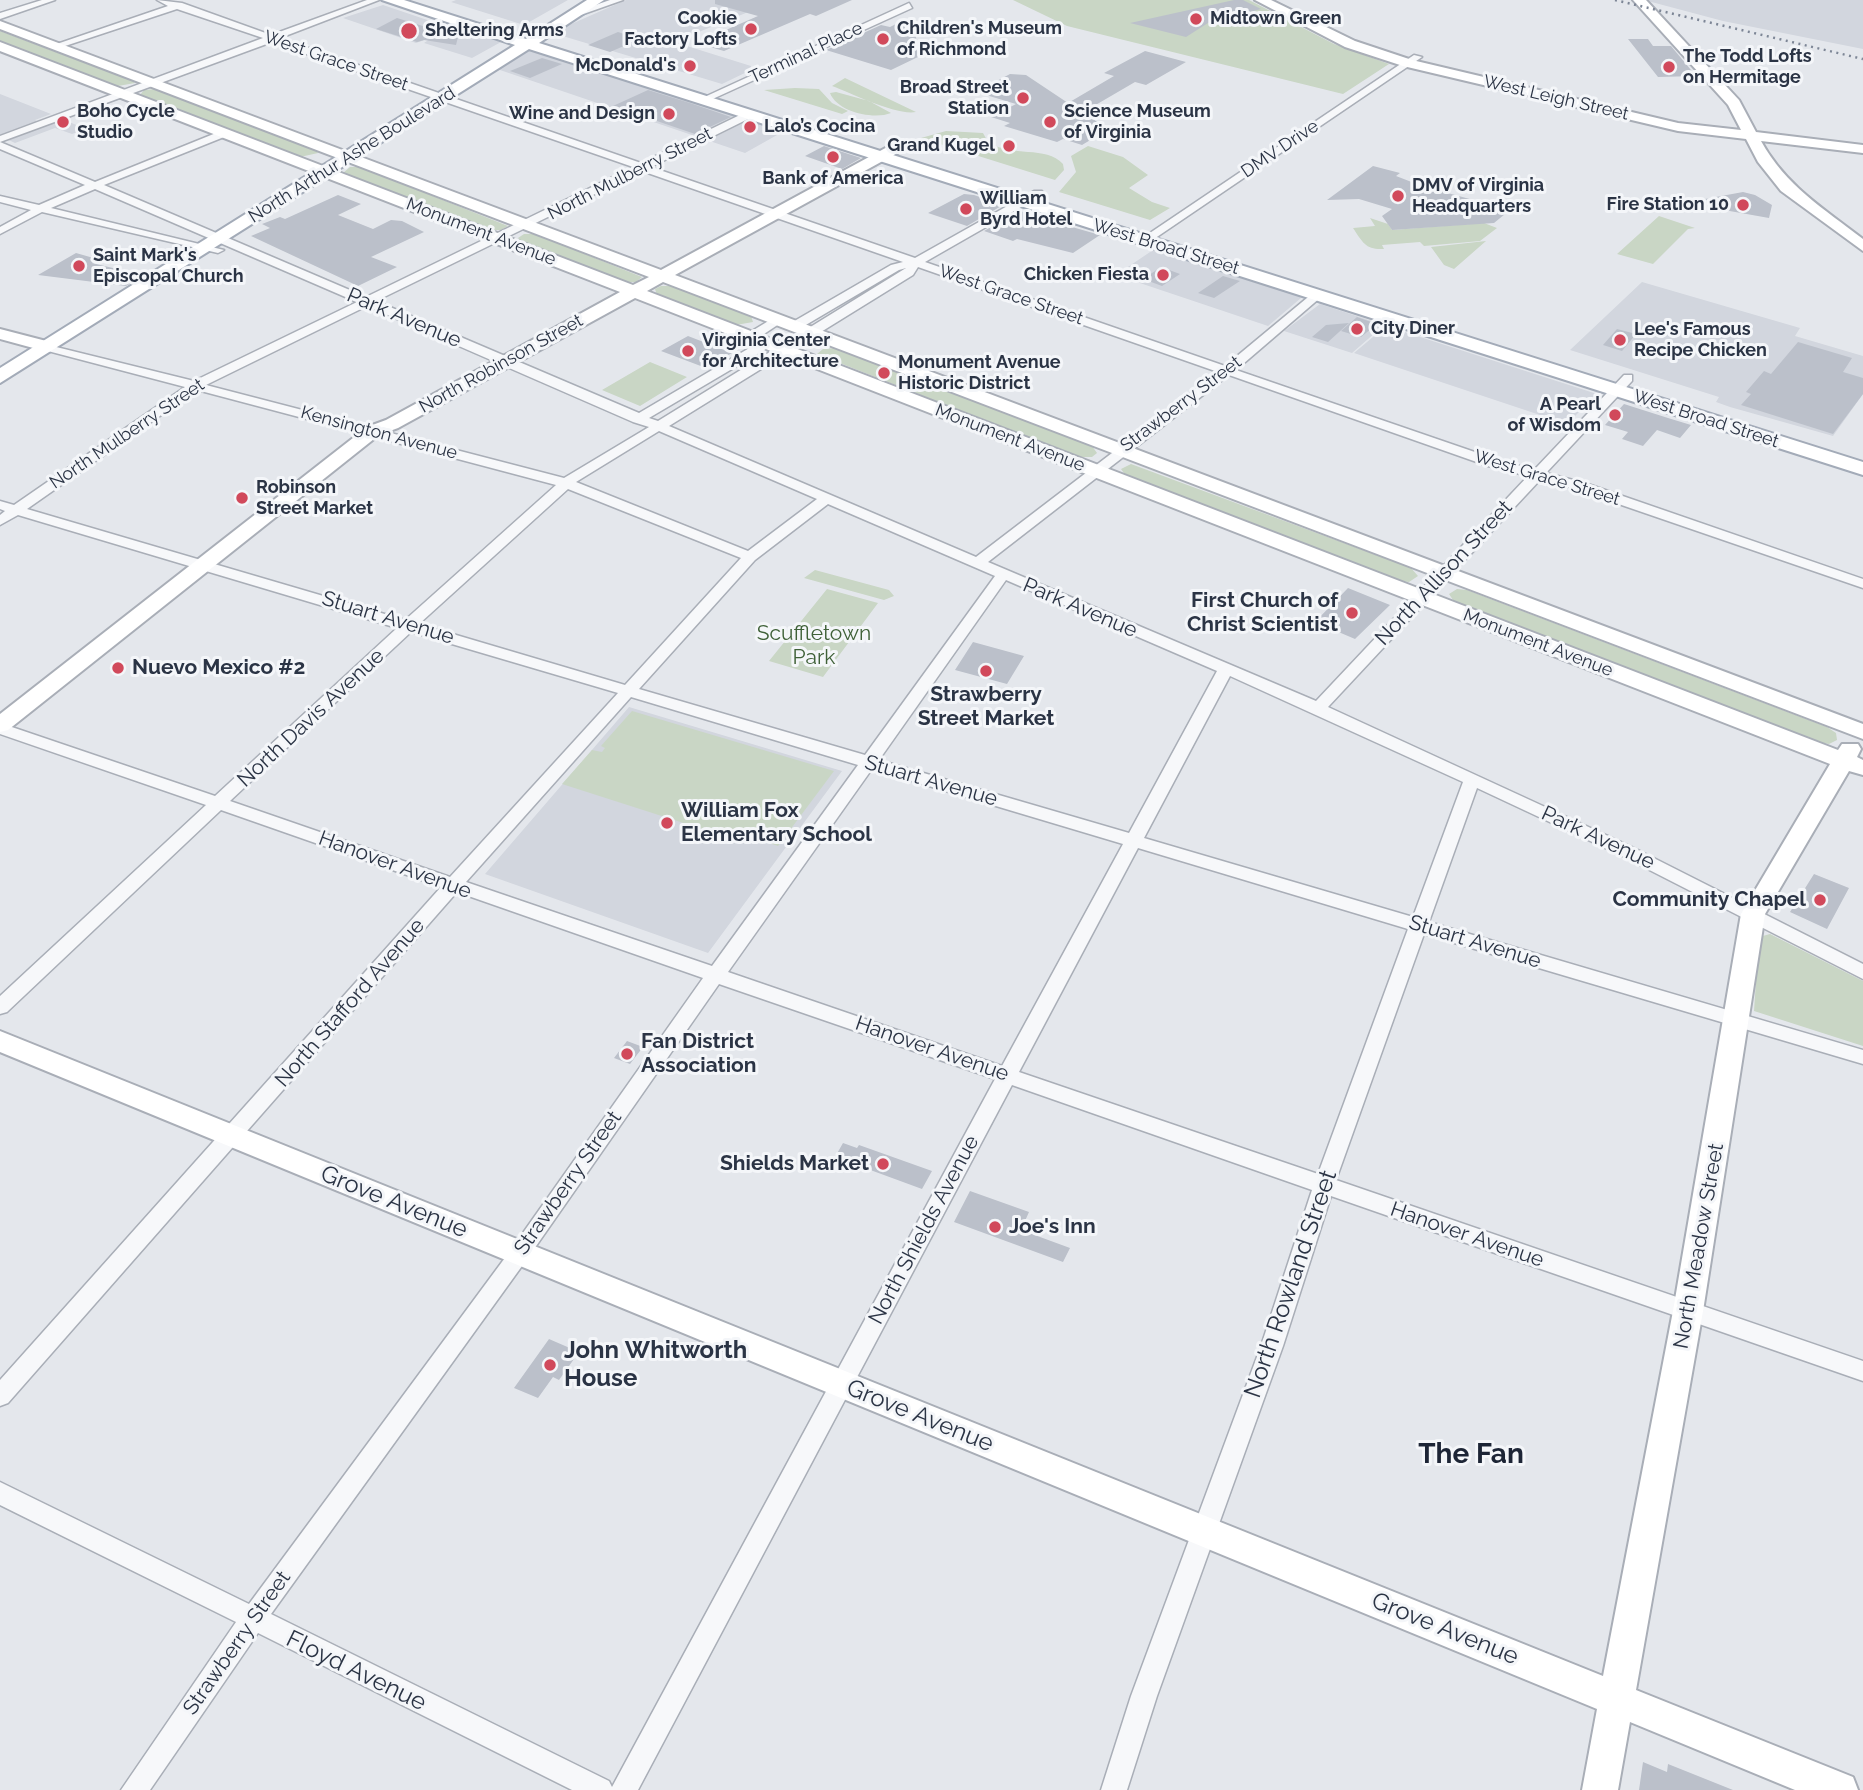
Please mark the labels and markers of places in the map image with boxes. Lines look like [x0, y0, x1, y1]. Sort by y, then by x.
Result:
place label: Cookie Factory Lofts [624, 8, 737, 50]
place label: Midtown Green [1210, 8, 1342, 30]
marker: Midtown Green [1188, 11, 1204, 27]
place label: Children's Museum of Richmond [897, 18, 1062, 60]
place label: Sheltering Arms [425, 20, 564, 42]
marker: Sheltering Arms [399, 21, 419, 41]
marker: Cookie Factory Lofts [743, 21, 759, 37]
marker: Children's Museum of Richmond [875, 31, 891, 47]
place label: The Todd Lofts on Hermitage [1683, 46, 1812, 88]
place label: McDonald's [575, 55, 676, 77]
marker: McDonald's [682, 58, 698, 74]
marker: The Todd Lofts on Hermitage [1661, 59, 1677, 75]
place label: Broad Street Station [900, 77, 1009, 119]
marker: Broad Street Station [1015, 90, 1031, 106]
place label: Boho Cycle Studio [77, 101, 175, 144]
place label: Science Museum of Virginia [1064, 101, 1211, 144]
place label: Wine and Design [509, 103, 655, 125]
marker: Wine and Design [661, 106, 677, 122]
marker: Boho Cycle Studio [55, 114, 71, 130]
marker: Science Museum of Virginia [1042, 114, 1058, 130]
place label: Lalo’s Cocina [764, 116, 875, 138]
marker: Lalo’s Cocina [742, 119, 758, 135]
place label: Grand Kugel [887, 135, 995, 157]
marker: Grand Kugel [1001, 138, 1017, 154]
marker: Bank of America [825, 149, 841, 165]
place label: Bank of America [762, 168, 904, 190]
place label: DMV of Virginia Headquarters [1412, 175, 1544, 218]
place label: William Byrd Hotel [980, 188, 1072, 230]
marker: DMV of Virginia Headquarters [1390, 188, 1406, 204]
place label: Fire Station 10 [1607, 194, 1729, 216]
marker: Fire Station 10 [1735, 197, 1751, 213]
marker: William Byrd Hotel [958, 201, 974, 217]
place label: Saint Mark's Episcopal Church [93, 245, 244, 288]
marker: Saint Mark's Episcopal Church [71, 258, 87, 274]
place label: Chicken Fiesta [1024, 264, 1149, 286]
marker: Chicken Fiesta [1155, 267, 1171, 283]
place label: City Diner [1371, 318, 1455, 340]
place label: Lee's Famous Recipe Chicken [1634, 319, 1767, 362]
marker: City Diner [1349, 321, 1365, 337]
place label: Virginia Center for Architecture [702, 330, 839, 372]
marker: Lee's Famous Recipe Chicken [1612, 332, 1628, 348]
marker: Virginia Center for Architecture [680, 343, 696, 359]
place label: Monument Avenue Historic District [898, 352, 1061, 394]
marker: Monument Avenue Historic District [876, 365, 892, 381]
place label: A Pearl of Wisdom [1507, 394, 1601, 436]
marker: A Pearl of Wisdom [1607, 407, 1623, 423]
place label: Robinson Street Market [256, 477, 373, 520]
marker: Robinson Street Market [234, 490, 250, 506]
place label: First Church of Christ Scientist [1187, 588, 1338, 638]
marker: First Church of Christ Scientist [1344, 605, 1360, 621]
place label: Nuevo Mexico #2 [132, 655, 305, 681]
marker: Nuevo Mexico #2 [110, 660, 126, 676]
marker: Strawberry Street Market [978, 663, 994, 679]
place label: Strawberry Street Market [918, 682, 1054, 732]
place label: William Fox Elementary School [681, 798, 872, 848]
marker: William Fox Elementary School [659, 815, 675, 831]
place label: Community Chapel [1612, 887, 1806, 913]
marker: Community Chapel [1812, 892, 1828, 908]
place label: Fan District Association [641, 1029, 756, 1079]
marker: Fan District Association [619, 1046, 635, 1062]
place label: Shields Market [720, 1151, 869, 1177]
marker: Shields Market [875, 1156, 891, 1172]
place label: Joe's Inn [1009, 1214, 1096, 1240]
marker: Joe's Inn [987, 1219, 1003, 1235]
place label: John Whitworth House [564, 1337, 747, 1393]
marker: John Whitworth House [542, 1357, 558, 1373]

